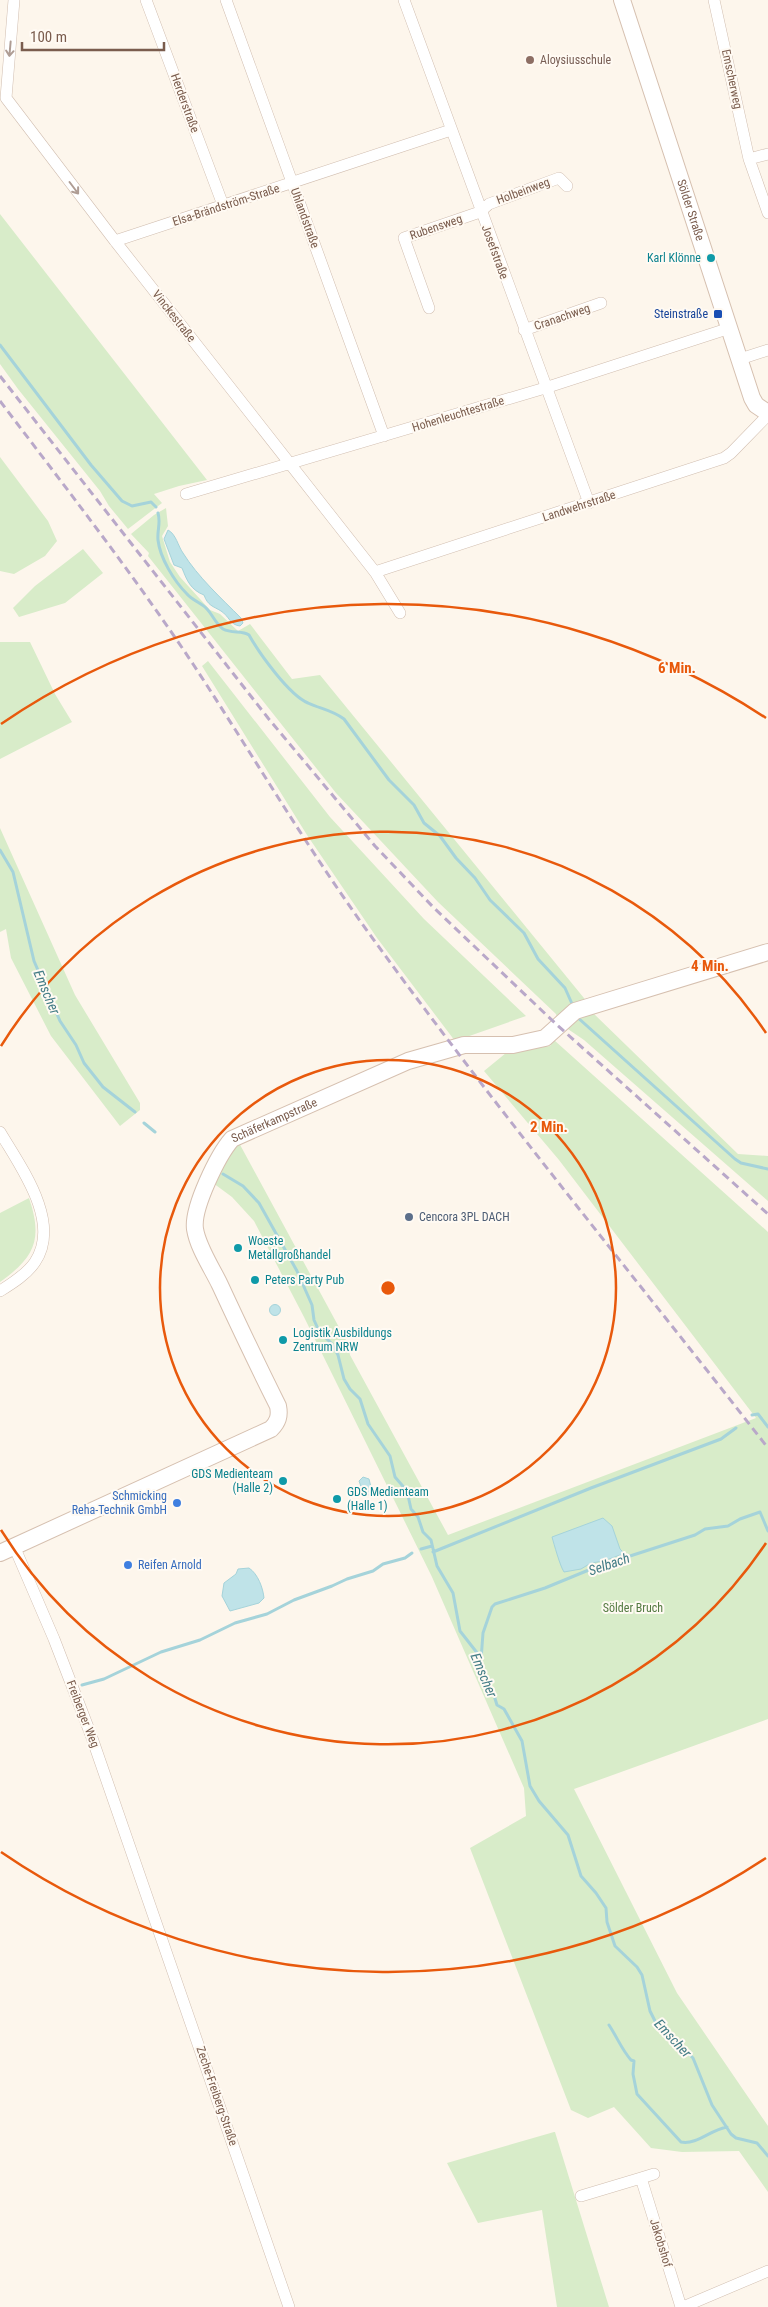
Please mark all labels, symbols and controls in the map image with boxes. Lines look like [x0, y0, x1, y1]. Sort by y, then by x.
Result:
scale bar [22, 20, 165, 52]
text: 100 m [30, 28, 67, 46]
one-way arrow [5, 40, 14, 56]
street label: Emscherweg [719, 48, 745, 110]
place label: Aloysiusschule [540, 53, 611, 67]
marker: Aloysiusschule [524, 54, 536, 66]
street label: Herderstraße [168, 72, 202, 135]
street label: Holbeinweg [494, 175, 552, 207]
street label: Sölder Straße [674, 178, 707, 243]
one-way arrow [69, 181, 80, 194]
street label: Elsa-Brändström-Straße [171, 181, 282, 229]
street label: Uhlandstraße [288, 186, 322, 250]
street label: Rubensweg [408, 212, 464, 242]
street label: Josefstraße [479, 223, 511, 281]
place label: Karl Klönne [647, 251, 701, 265]
marker: Karl Klönne [705, 252, 717, 264]
street label: Vinckestraße [149, 287, 199, 345]
street label: Cranachweg [532, 301, 592, 333]
place label: Steinstraße [654, 307, 708, 321]
marker: Steinstraße [712, 308, 724, 320]
street label: Hohenleuchtestraße [410, 393, 506, 435]
street label: Landwehrstraße [541, 487, 618, 524]
text: 6 Min. [658, 659, 696, 677]
text: 4 Min. [691, 957, 729, 975]
water label: Emscher [31, 967, 64, 1017]
street label: Schäferkampstraße [229, 1095, 320, 1145]
text: 2 Min. [530, 1118, 568, 1136]
place label: Cencora 3PL DACH [419, 1210, 510, 1224]
marker: Cencora 3PL DACH [403, 1211, 415, 1223]
place label: Woeste Metallgroßhandel [248, 1234, 331, 1262]
marker: Woeste Metallgroßhandel [232, 1242, 244, 1254]
place label: Peters Party Pub [265, 1273, 344, 1287]
marker: Peters Party Pub [249, 1274, 261, 1286]
centre of rings [379, 1279, 397, 1297]
place label: Logistik Ausbildungs Zentrum NRW [293, 1326, 392, 1354]
marker: Logistik Ausbildungs Zentrum NRW [277, 1334, 289, 1346]
place label: GDS Medienteam (Halle 2) [191, 1467, 273, 1495]
marker: GDS Medienteam (Halle 2) [277, 1475, 289, 1487]
place label: GDS Medienteam (Halle 1) [347, 1485, 429, 1513]
place label: Schmicking Reha-Technik GmbH [72, 1489, 167, 1517]
marker: GDS Medienteam (Halle 1) [331, 1493, 343, 1505]
marker: Schmicking Reha-Technik GmbH [171, 1497, 183, 1509]
water label: Selbach [586, 1550, 632, 1578]
place label: Reifen Arnold [138, 1558, 202, 1572]
marker: Reifen Arnold [122, 1559, 134, 1571]
park label: Sölder Bruch [603, 1601, 663, 1615]
water label: Emscher [468, 1650, 501, 1700]
street label: Freiberger Weg [64, 1678, 102, 1750]
water label: Emscher [651, 2016, 695, 2061]
street label: Zeche-Freiberg-Straße [193, 2045, 241, 2148]
street label: Jakobshof [647, 2217, 675, 2269]

